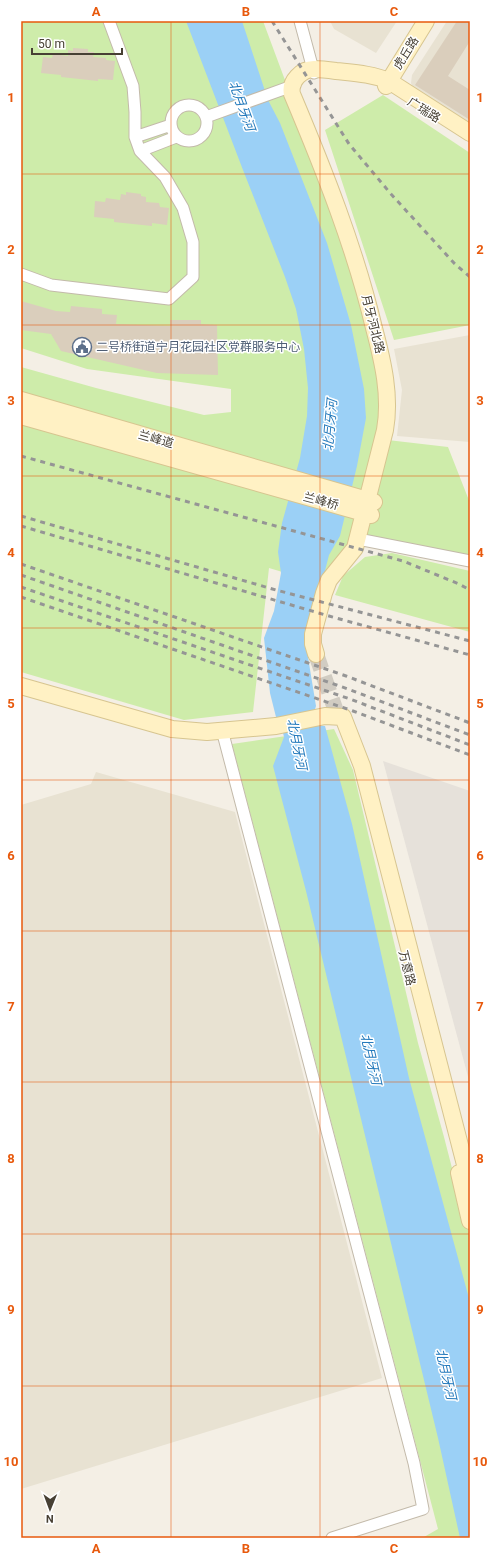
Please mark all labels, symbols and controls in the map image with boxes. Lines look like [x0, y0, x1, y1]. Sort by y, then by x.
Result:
text: A [92, 4, 101, 19]
text: B [242, 4, 250, 19]
text: C [390, 4, 399, 19]
scale bar [32, 30, 122, 56]
street label: 虎丘路 [391, 34, 421, 72]
text: 50 m [38, 37, 65, 51]
water label: 北月牙河 [226, 79, 259, 136]
text: 1 [7, 90, 15, 105]
text: 1 [476, 90, 484, 105]
street label: 广瑞路 [405, 95, 443, 125]
text: 2 [7, 242, 15, 257]
text: 2 [476, 242, 484, 257]
street label: 月牙河北路 [359, 293, 387, 355]
public building icon: 二号桥街道宁月花园社区党群服务中心 [71, 336, 93, 358]
place label: 二号桥街道宁月花园社区党群服务中心 [96, 340, 300, 354]
text: 3 [7, 393, 15, 408]
text: 3 [476, 393, 484, 408]
water label: 北月牙河 [320, 395, 340, 452]
street label: 兰峰道 [137, 427, 175, 451]
street label: 兰峰桥 [302, 490, 340, 512]
text: 4 [7, 545, 15, 560]
text: 4 [476, 545, 484, 560]
text: 5 [7, 696, 15, 711]
text: 5 [476, 696, 484, 711]
water label: 北月牙河 [284, 717, 310, 774]
text: 6 [7, 848, 15, 863]
text: 6 [476, 848, 484, 863]
street label: 万意路 [396, 949, 418, 987]
text: 7 [7, 999, 15, 1014]
text: 7 [476, 999, 484, 1014]
water label: 北月牙河 [358, 1032, 385, 1089]
text: 8 [7, 1151, 15, 1166]
text: 8 [476, 1151, 484, 1166]
text: 9 [7, 1302, 15, 1317]
text: 9 [476, 1302, 484, 1317]
water label: 北月牙河 [433, 1347, 460, 1404]
text: 10 [4, 1454, 18, 1469]
text: 10 [473, 1454, 487, 1469]
north arrow [30, 1489, 70, 1529]
text: N [46, 1512, 54, 1525]
text: A [92, 1541, 101, 1556]
text: B [242, 1541, 250, 1556]
text: C [390, 1541, 399, 1556]

